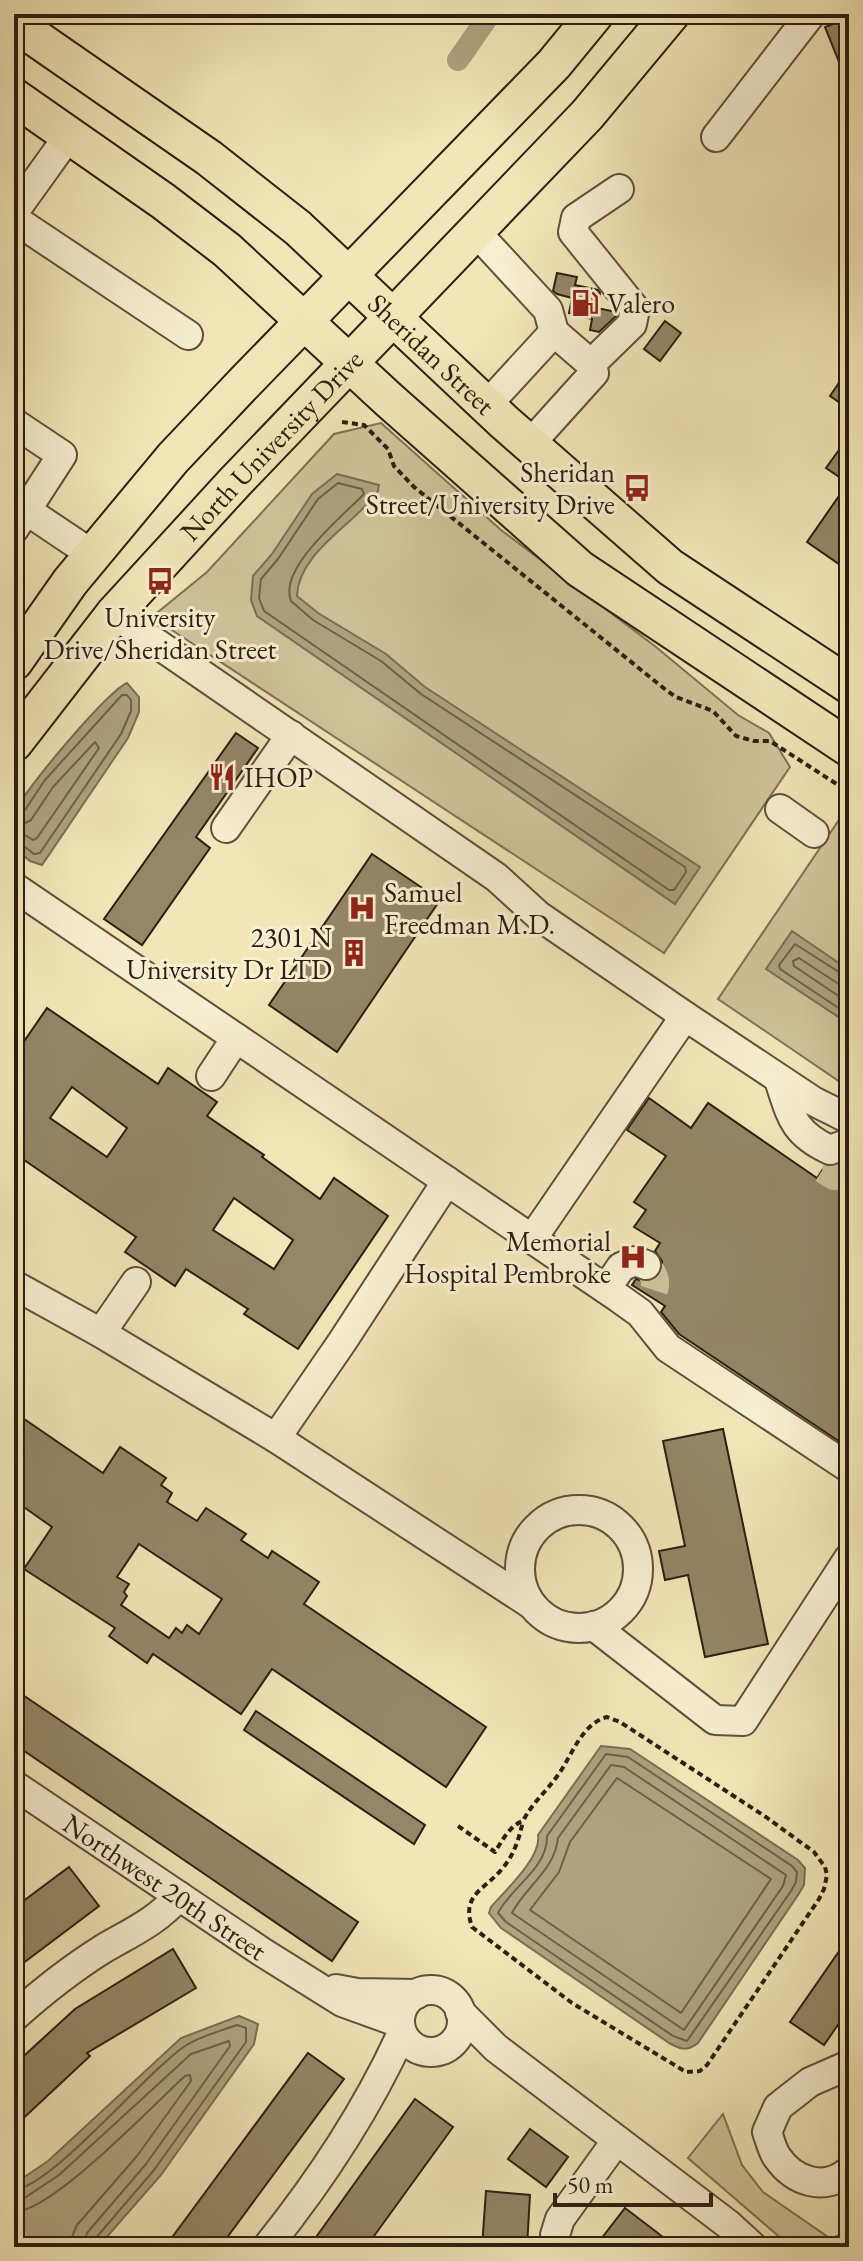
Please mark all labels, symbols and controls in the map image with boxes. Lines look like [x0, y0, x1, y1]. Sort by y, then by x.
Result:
street label: Sheridan Street [360, 285, 503, 423]
place label: Valero [607, 285, 675, 321]
fuel station icon: Valero [570, 288, 600, 318]
street label: North University Drive [172, 342, 371, 549]
place label: Sheridan Street/University Drive [366, 454, 615, 522]
bus stop icon: Sheridan Street/University Drive [622, 473, 652, 503]
bus stop icon: University Drive/Sheridan Street [145, 566, 175, 596]
place label: University Drive/Sheridan Street [44, 599, 277, 667]
place label: IHOP [244, 759, 313, 795]
restaurant icon: IHOP [207, 762, 237, 792]
place label: Samuel Freedman M.D. [384, 874, 555, 942]
hospital icon: Samuel Freedman M.D. [347, 893, 377, 923]
place label: 2301 N University Dr LTD [126, 919, 332, 987]
building icon: 2301 N University Dr LTD [339, 938, 369, 968]
place label: Memorial Hospital Pembroke [404, 1223, 611, 1291]
hospital icon: Memorial Hospital Pembroke [618, 1242, 648, 1272]
street label: Northwest 20th Street [56, 1805, 274, 1968]
scale bar [555, 2157, 711, 2207]
text: 50 m [567, 2169, 614, 2200]

